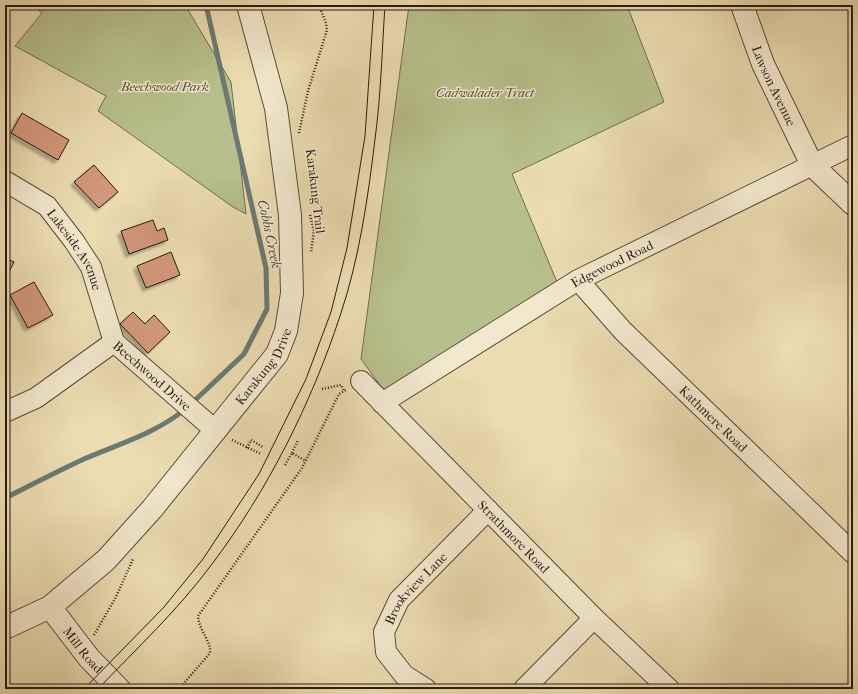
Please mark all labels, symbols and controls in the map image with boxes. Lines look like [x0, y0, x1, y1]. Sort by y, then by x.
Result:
street label: Lawson Avenue [749, 44, 799, 129]
park label: Beechwood Park [120, 79, 209, 94]
park label: Cadwalader Tract [436, 85, 535, 100]
street label: Karakung Trail [303, 148, 328, 235]
water label: Cobbs Creek [254, 198, 285, 270]
street label: Lakeside Avenue [44, 206, 105, 293]
street label: Edgewood Road [568, 237, 656, 291]
street label: Karakung Drive [232, 325, 295, 408]
street label: Beechwood Drive [110, 338, 195, 414]
street label: Kathmere Road [676, 383, 751, 456]
street label: Strathmore Road [475, 497, 553, 577]
street label: Brookview Lane [382, 549, 451, 627]
street label: Mill Road [60, 624, 107, 677]

